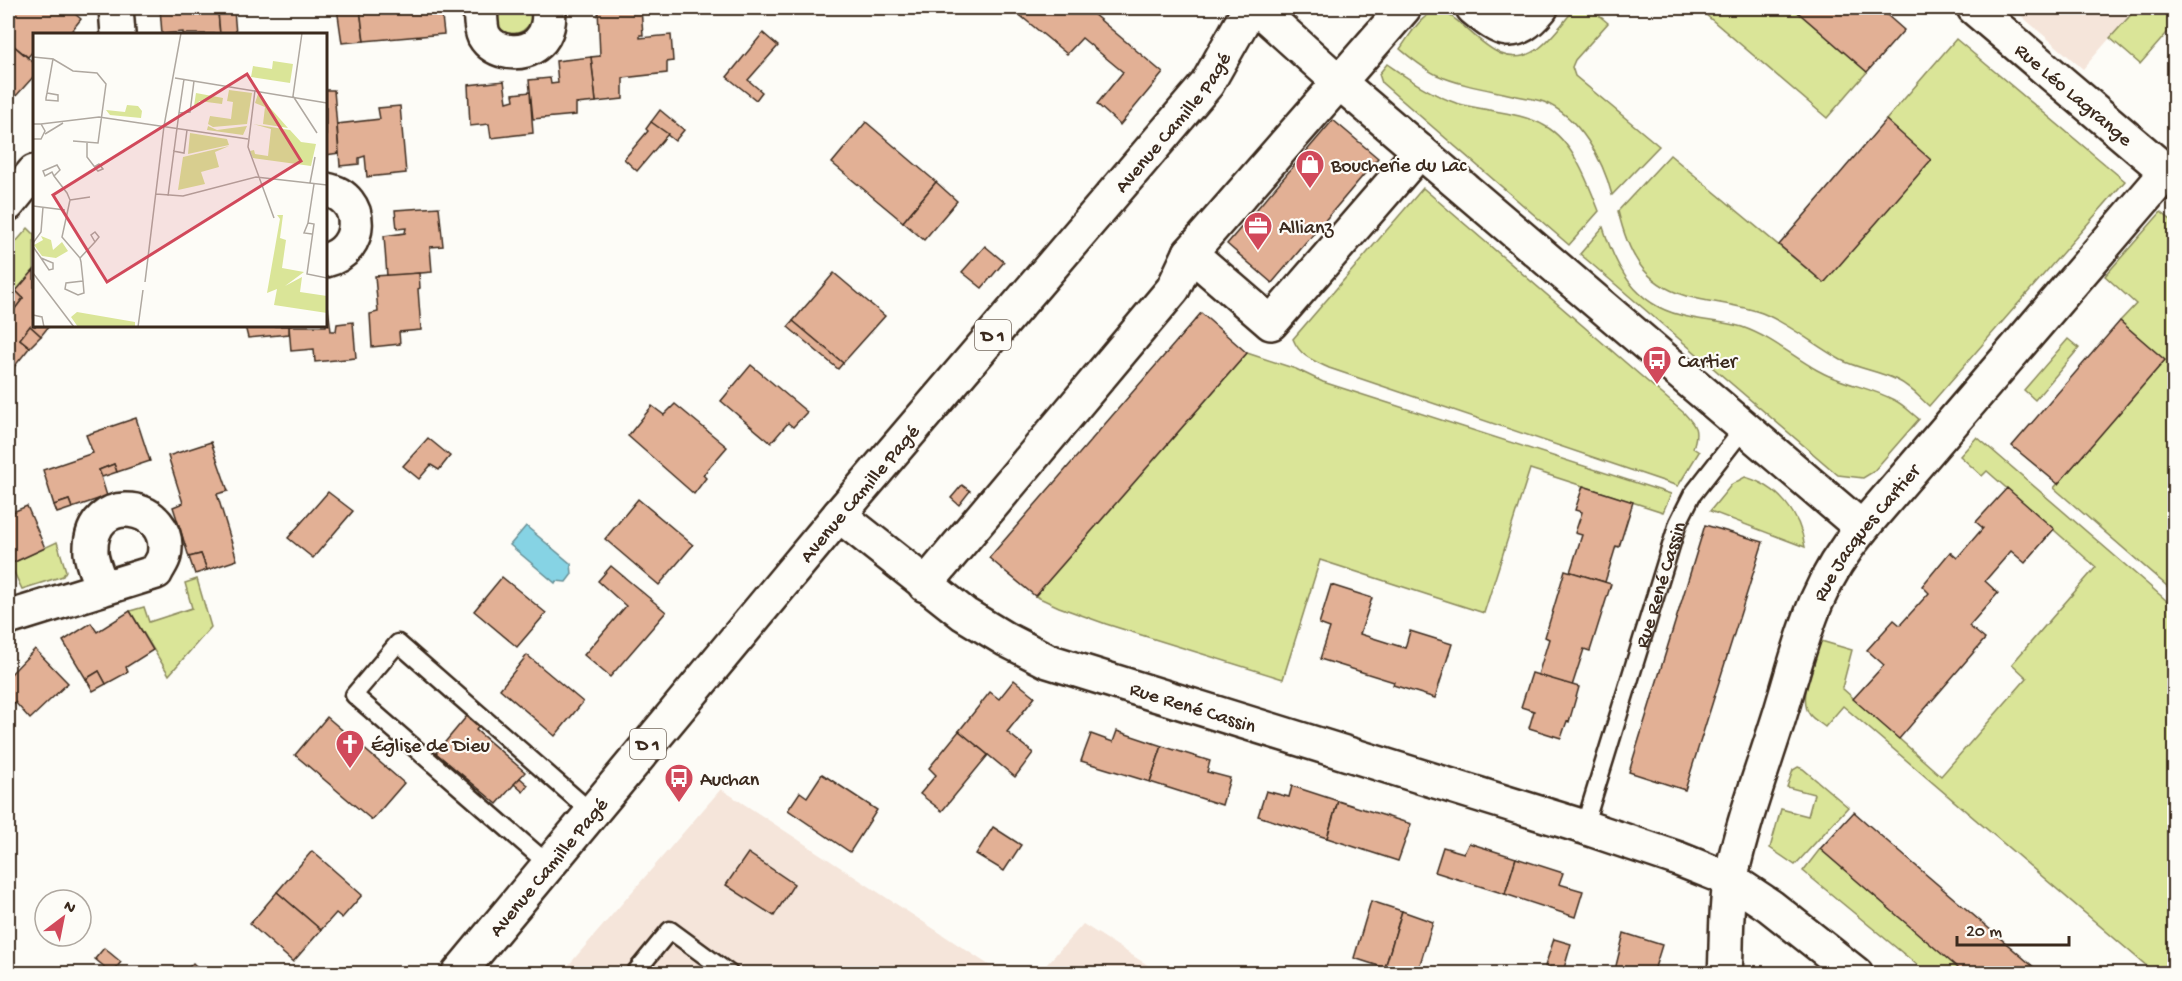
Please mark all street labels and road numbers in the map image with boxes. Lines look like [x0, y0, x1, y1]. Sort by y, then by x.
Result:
street label: Rue Léo Lagrange [2009, 40, 2136, 153]
street label: Avenue Camille Pagé [1111, 49, 1238, 199]
road number: D 1 [975, 320, 1011, 350]
street label: Avenue Camille Pagé [796, 421, 926, 569]
street label: Rue Jacques Cartier [1810, 459, 1928, 606]
street label: Rue René Cassin [1632, 519, 1693, 651]
street label: Rue René Cassin [1126, 679, 1259, 740]
road number: D 1 [630, 729, 666, 759]
street label: Avenue Camille Pagé [486, 794, 615, 942]

